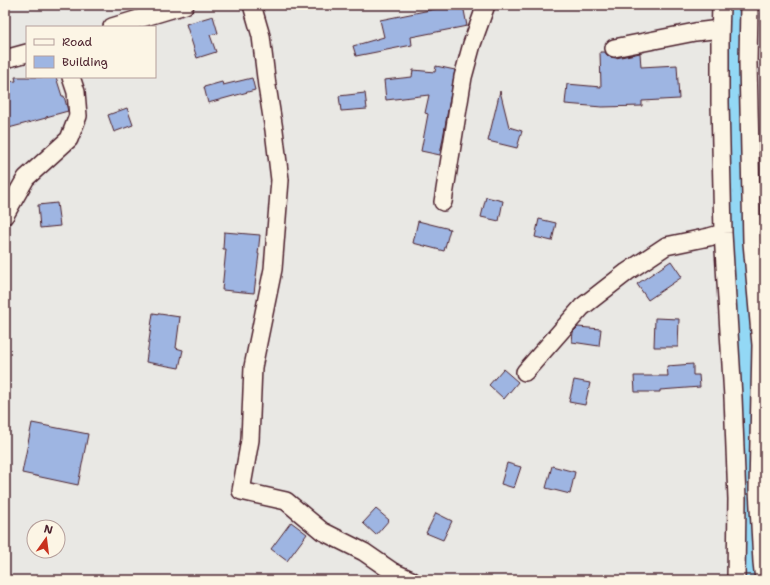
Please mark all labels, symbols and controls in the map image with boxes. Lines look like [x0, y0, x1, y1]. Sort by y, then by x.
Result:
legend [26, 26, 156, 78]
text: Road [62, 34, 93, 50]
text: Building [62, 54, 108, 70]
north arrow [26, 519, 66, 559]
text: N [42, 521, 55, 538]

